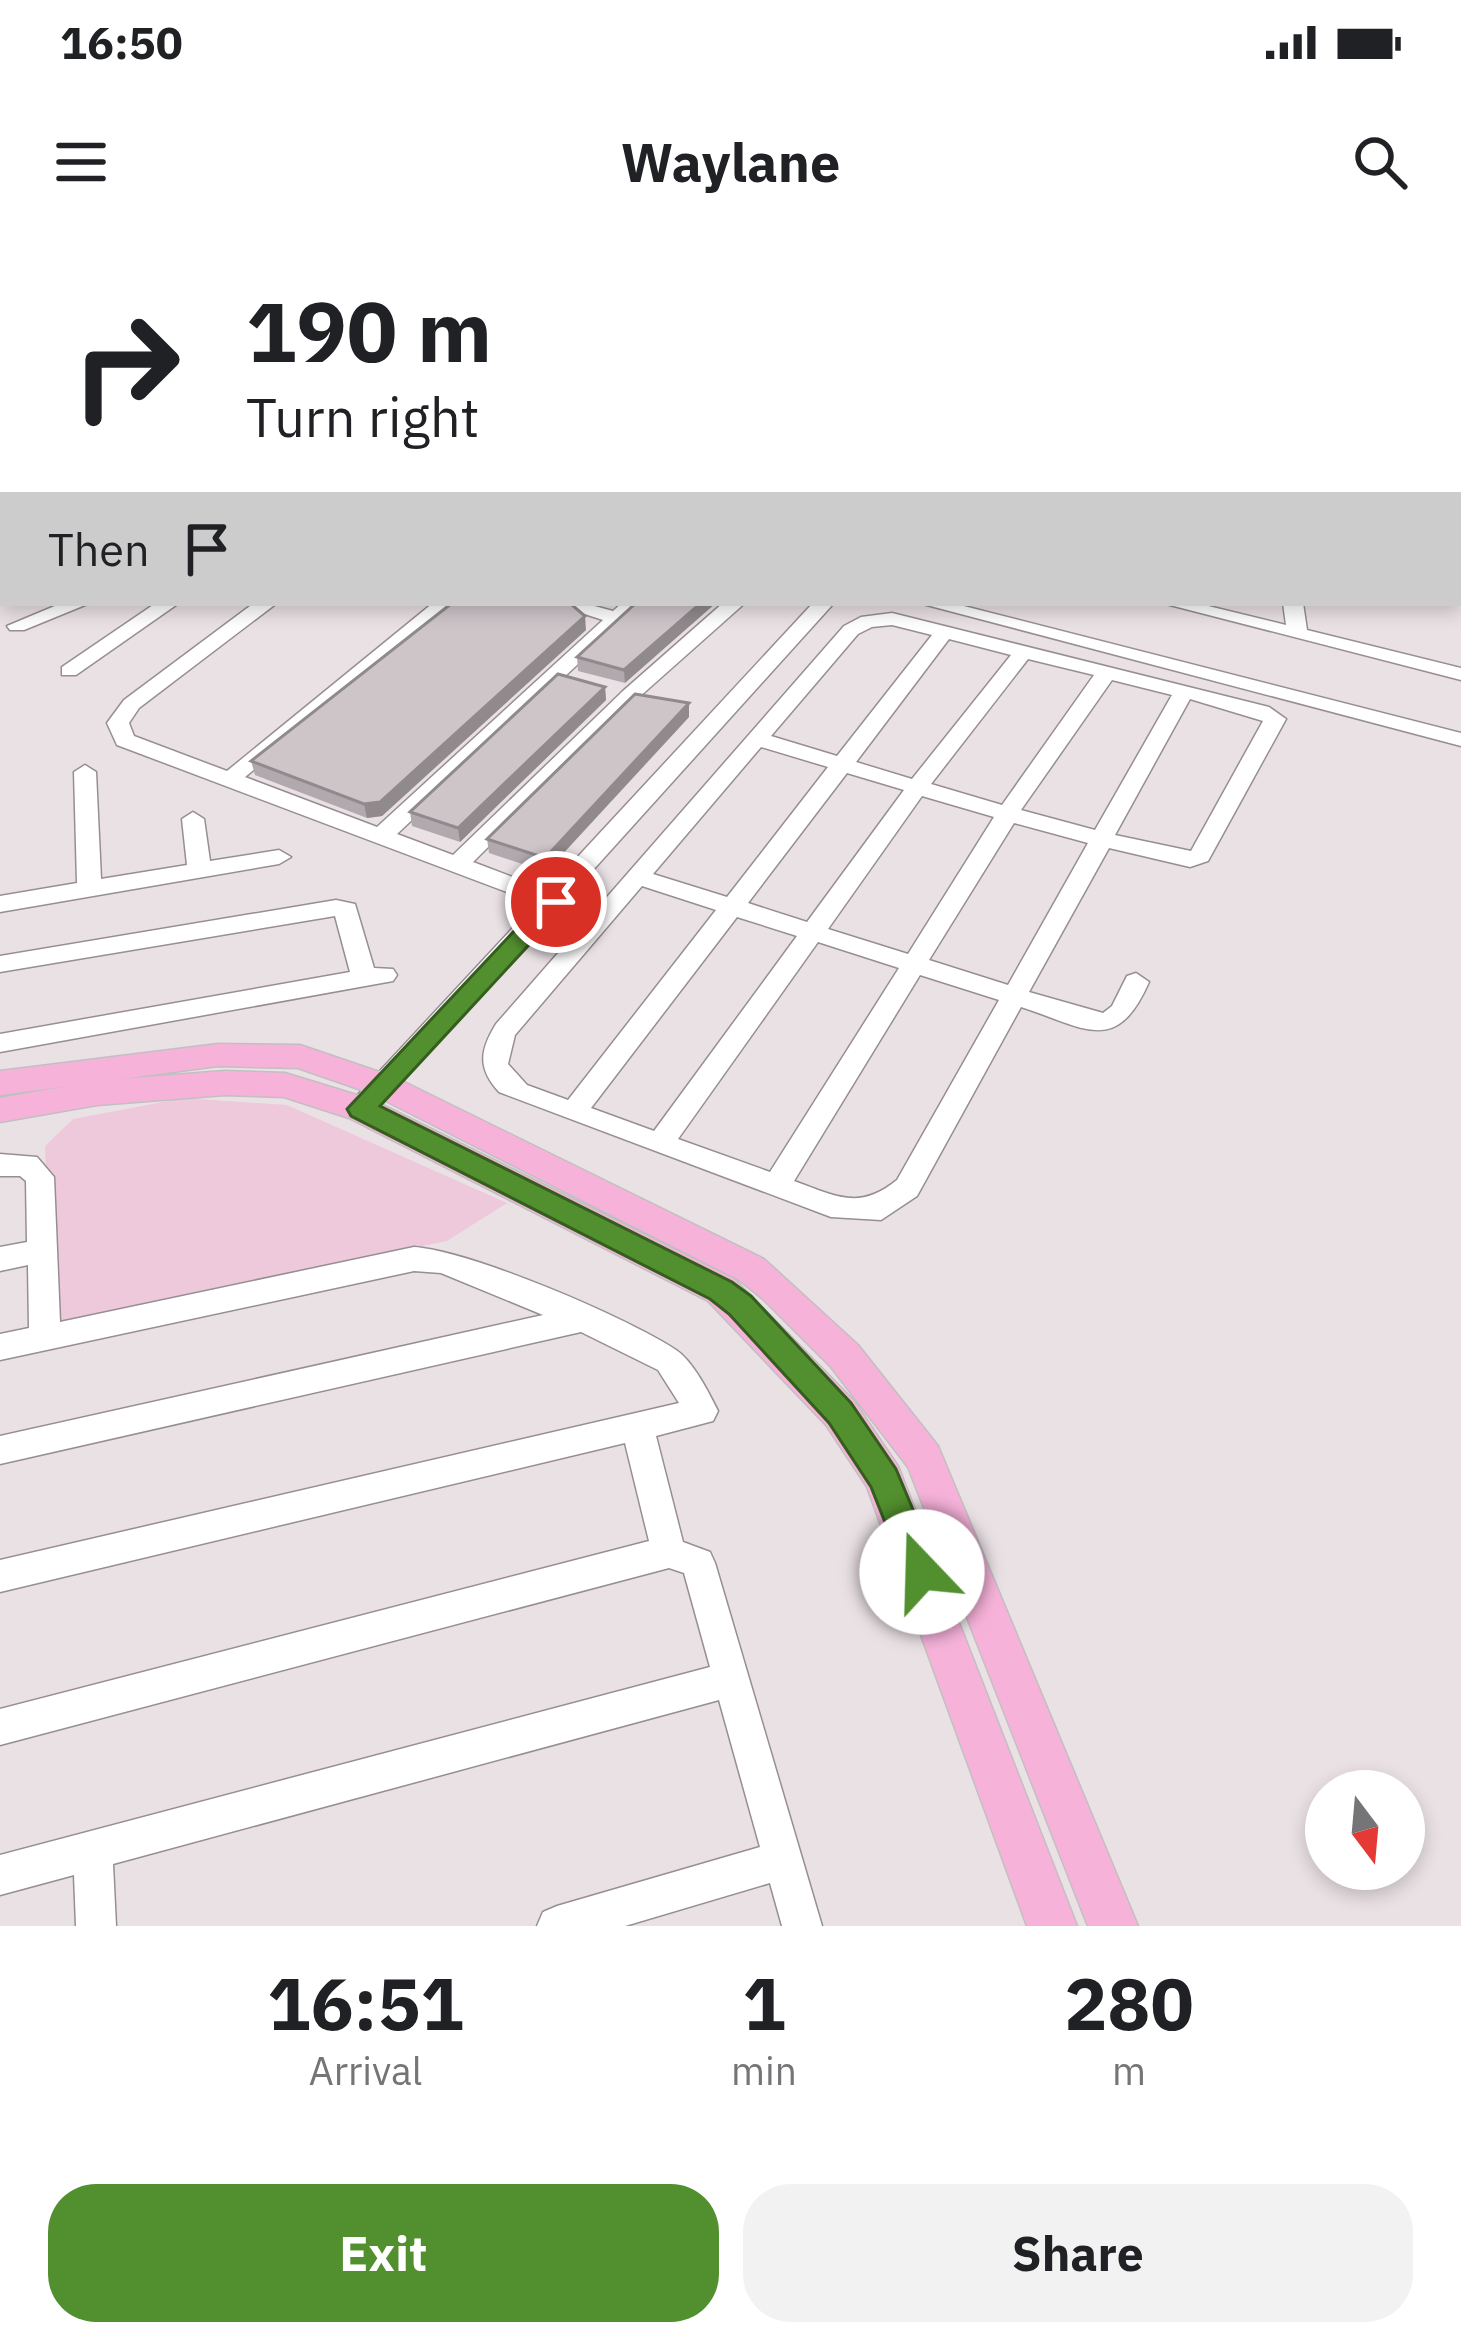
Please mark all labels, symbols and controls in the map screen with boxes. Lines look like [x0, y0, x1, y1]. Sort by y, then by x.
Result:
text: 16:50 [60, 13, 183, 71]
text: Waylane [621, 127, 840, 197]
icon: menu [48, 129, 114, 195]
icon: search [1347, 129, 1413, 195]
text: 190 m [246, 276, 492, 385]
icon: right [48, 288, 204, 444]
text: Turn right [246, 382, 480, 452]
icon: arrive [174, 516, 240, 582]
text: Then [48, 520, 150, 578]
pin [505, 851, 607, 953]
icon: arrive [523, 869, 589, 935]
position arrow [859, 1509, 985, 1635]
north arrow [1305, 1770, 1425, 1890]
map controls [1305, 1770, 1425, 1890]
text: 16:51 [267, 1956, 464, 2050]
text: 1 [742, 1956, 786, 2050]
text: 280 [1064, 1956, 1194, 2050]
text: Arrival [309, 2045, 422, 2096]
text: min [731, 2045, 797, 2096]
text: m [1112, 2045, 1146, 2096]
button: Exit [48, 2184, 719, 2322]
button: Share [743, 2184, 1413, 2322]

